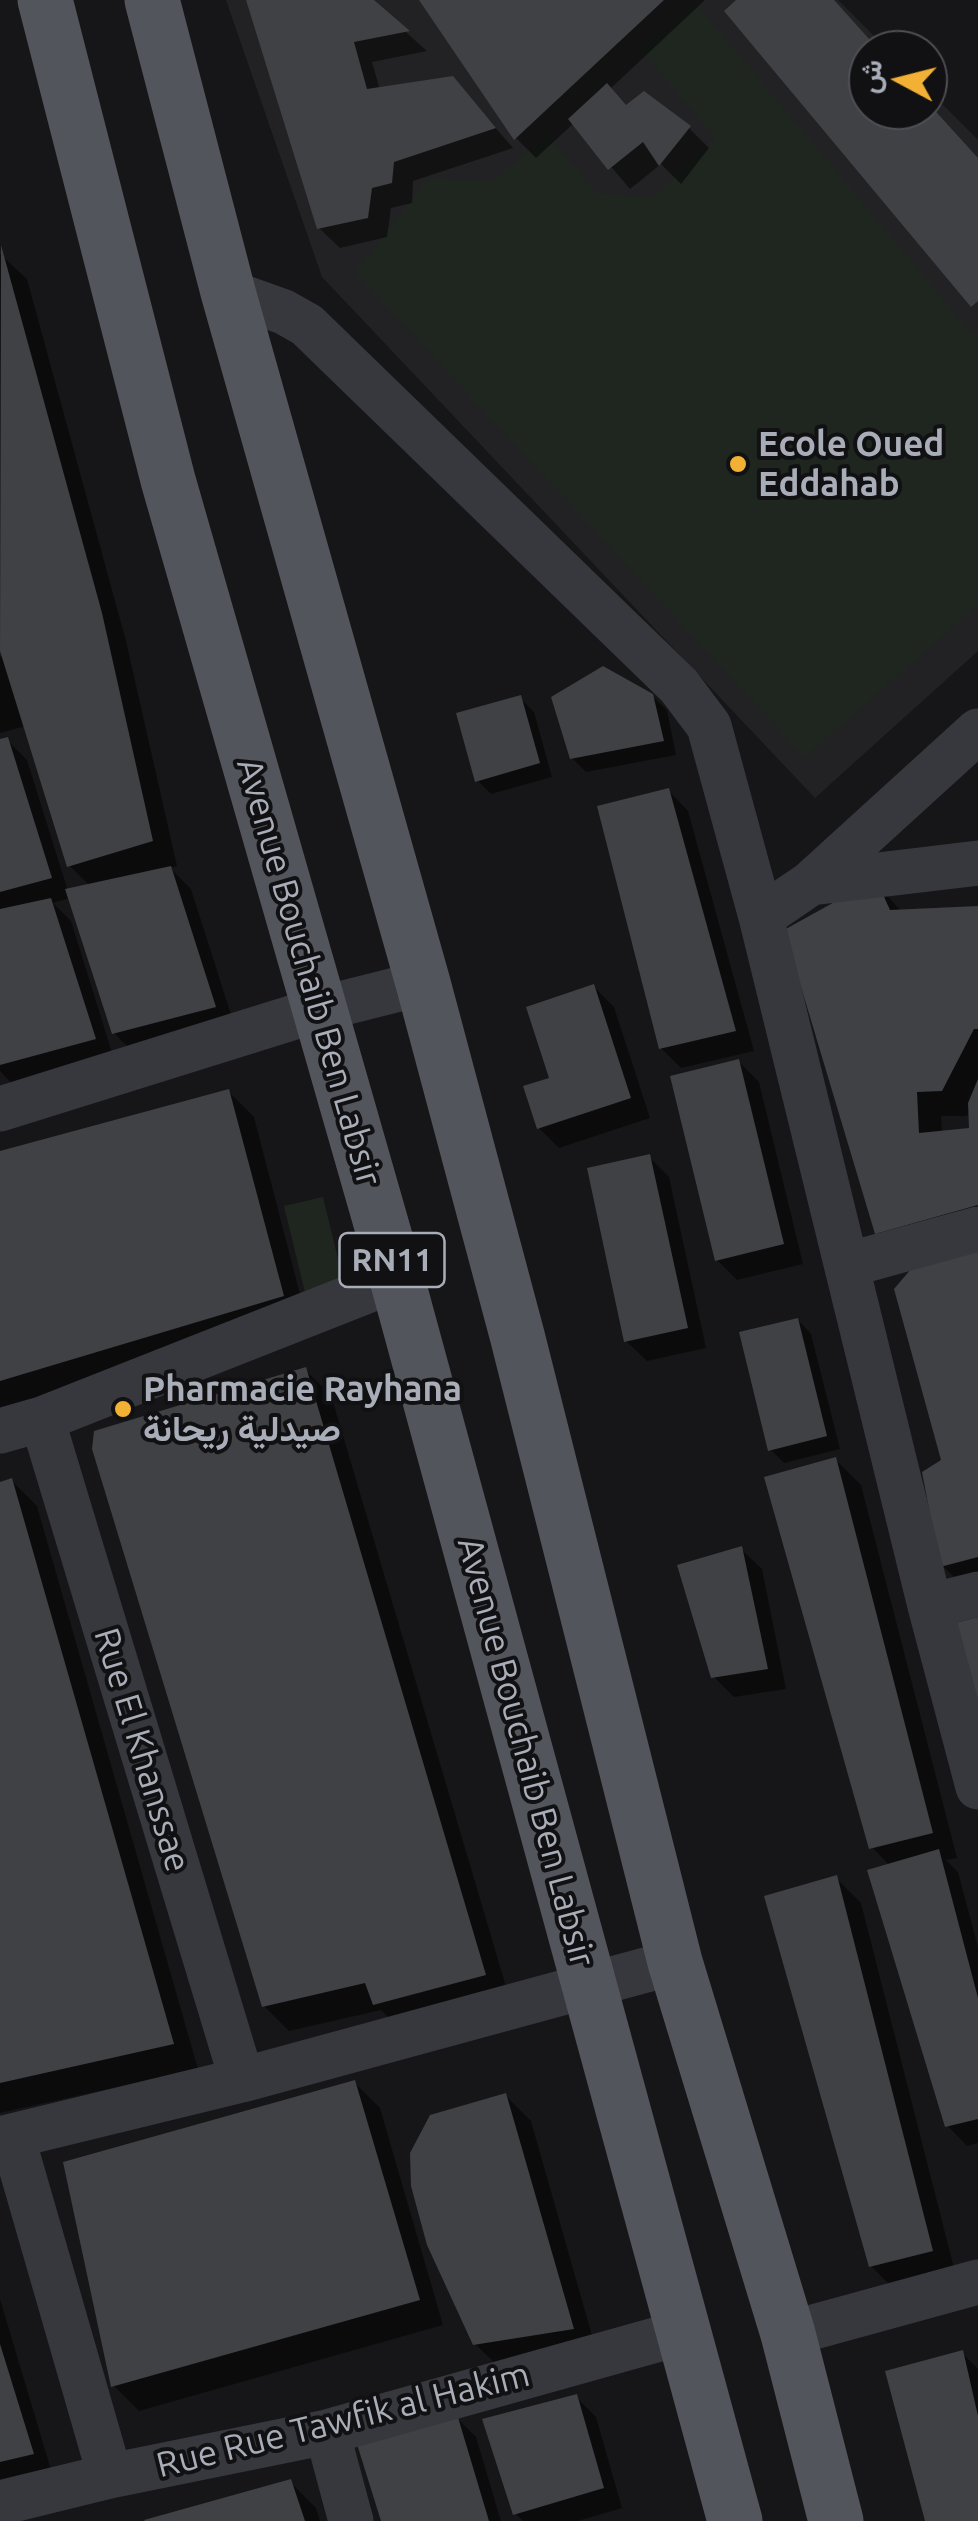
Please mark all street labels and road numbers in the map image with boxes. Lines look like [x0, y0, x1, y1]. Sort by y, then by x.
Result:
street label: Avenue Bouchaib Ben Labsir [228, 753, 390, 1191]
road number: RN11 [340, 1233, 444, 1287]
street label: Avenue Bouchaib Ben Labsir [448, 1533, 604, 1971]
street label: Rue El Khanssae [85, 1623, 199, 1877]
street label: Rue Rue Tawfik al Hakim [152, 2353, 534, 2487]

